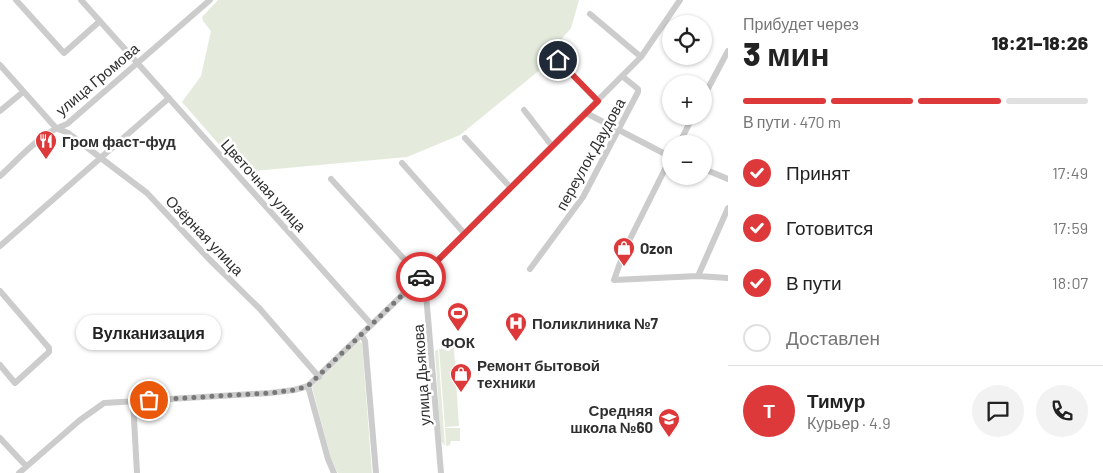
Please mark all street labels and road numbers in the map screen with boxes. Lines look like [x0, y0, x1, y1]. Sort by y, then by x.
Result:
street label: улица Громова [52, 39, 143, 119]
street label: переулок Даудова [552, 94, 629, 213]
street label: Цветочная улица [218, 135, 311, 235]
street label: Озёрная улица [162, 191, 248, 279]
street label: улица Дьякова [408, 323, 434, 426]

